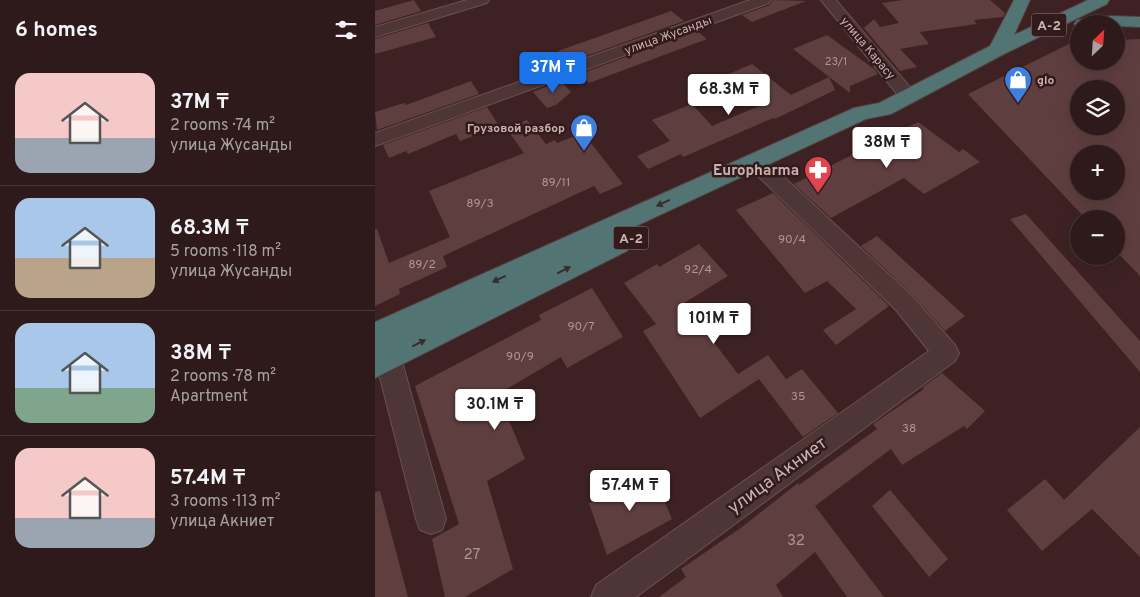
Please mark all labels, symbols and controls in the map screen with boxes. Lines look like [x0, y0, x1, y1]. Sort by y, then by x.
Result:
street label: улица Жусанды [623, 13, 714, 59]
street label: улица Карасу [836, 14, 898, 83]
road number: A-2 [1031, 14, 1067, 36]
north arrow [1070, 15, 1125, 70]
map controls [1070, 15, 1125, 265]
icon: filters [332, 16, 360, 44]
text: 6 homes [15, 17, 98, 44]
pin: 37M ₸ [518, 52, 588, 94]
house number: 23/1 [825, 55, 847, 69]
text: 37M ₸ [530, 58, 576, 78]
shop icon: glo [1003, 65, 1033, 104]
place label: glo [1037, 73, 1054, 89]
pin: 68.3M ₸ [683, 74, 775, 116]
text: 68.3M ₸ [699, 80, 759, 100]
button: layers [1070, 80, 1125, 135]
text: 37M ₸ [170, 89, 230, 116]
icon: home [55, 93, 115, 153]
shop icon: Грузовой разбор [569, 113, 599, 152]
text: 2 rooms · 74 m² [170, 116, 275, 136]
place label: Грузовой разбор [467, 121, 565, 137]
pin: 38M ₸ [852, 126, 922, 169]
text: 38M ₸ [863, 133, 911, 153]
text: улица Жусанды [170, 136, 292, 156]
button: + [1070, 145, 1125, 200]
pharmacy icon: Europharma [803, 155, 833, 194]
place label: Europharma [713, 162, 799, 181]
house number: 89/11 [541, 175, 571, 191]
house number: 89/3 [466, 196, 494, 212]
one-way arrow [656, 199, 670, 207]
button: − [1070, 210, 1125, 265]
text: 68.3M ₸ [170, 215, 249, 242]
icon: home [55, 218, 115, 278]
road number: A-2 [613, 227, 649, 250]
house number: 90/4 [778, 232, 806, 248]
text: 5 rooms · 118 m² [170, 242, 281, 262]
house number: 89/2 [408, 257, 436, 273]
text: улица Жусанды [170, 262, 292, 282]
house number: 92/4 [684, 262, 712, 278]
one-way arrow [557, 266, 572, 275]
one-way arrow [492, 275, 506, 283]
pin: 101M ₸ [673, 302, 755, 345]
text: 101M ₸ [689, 309, 739, 329]
house number: 90/7 [567, 319, 595, 335]
one-way arrow [412, 339, 426, 347]
text: 38M ₸ [170, 340, 232, 367]
icon: home [55, 343, 115, 403]
house number: 90/9 [506, 349, 534, 365]
text: 2 rooms · 78 m² [170, 367, 276, 387]
text: Apartment [170, 387, 248, 407]
pin: 30.1M ₸ [449, 388, 541, 431]
house number: 35 [791, 389, 805, 405]
text: 30.1M ₸ [466, 395, 524, 415]
house number: 38 [902, 421, 916, 437]
street label: улица Акниет [724, 432, 832, 520]
text: 57.4M ₸ [170, 465, 246, 492]
icon: home [55, 468, 115, 528]
pin: 57.4M ₸ [584, 470, 676, 512]
text: 57.4M ₸ [601, 476, 659, 496]
text: 3 rooms · 113 m² [170, 492, 281, 512]
text: улица Акниет [170, 512, 274, 532]
house number: 32 [787, 532, 805, 551]
house number: 27 [464, 546, 481, 565]

